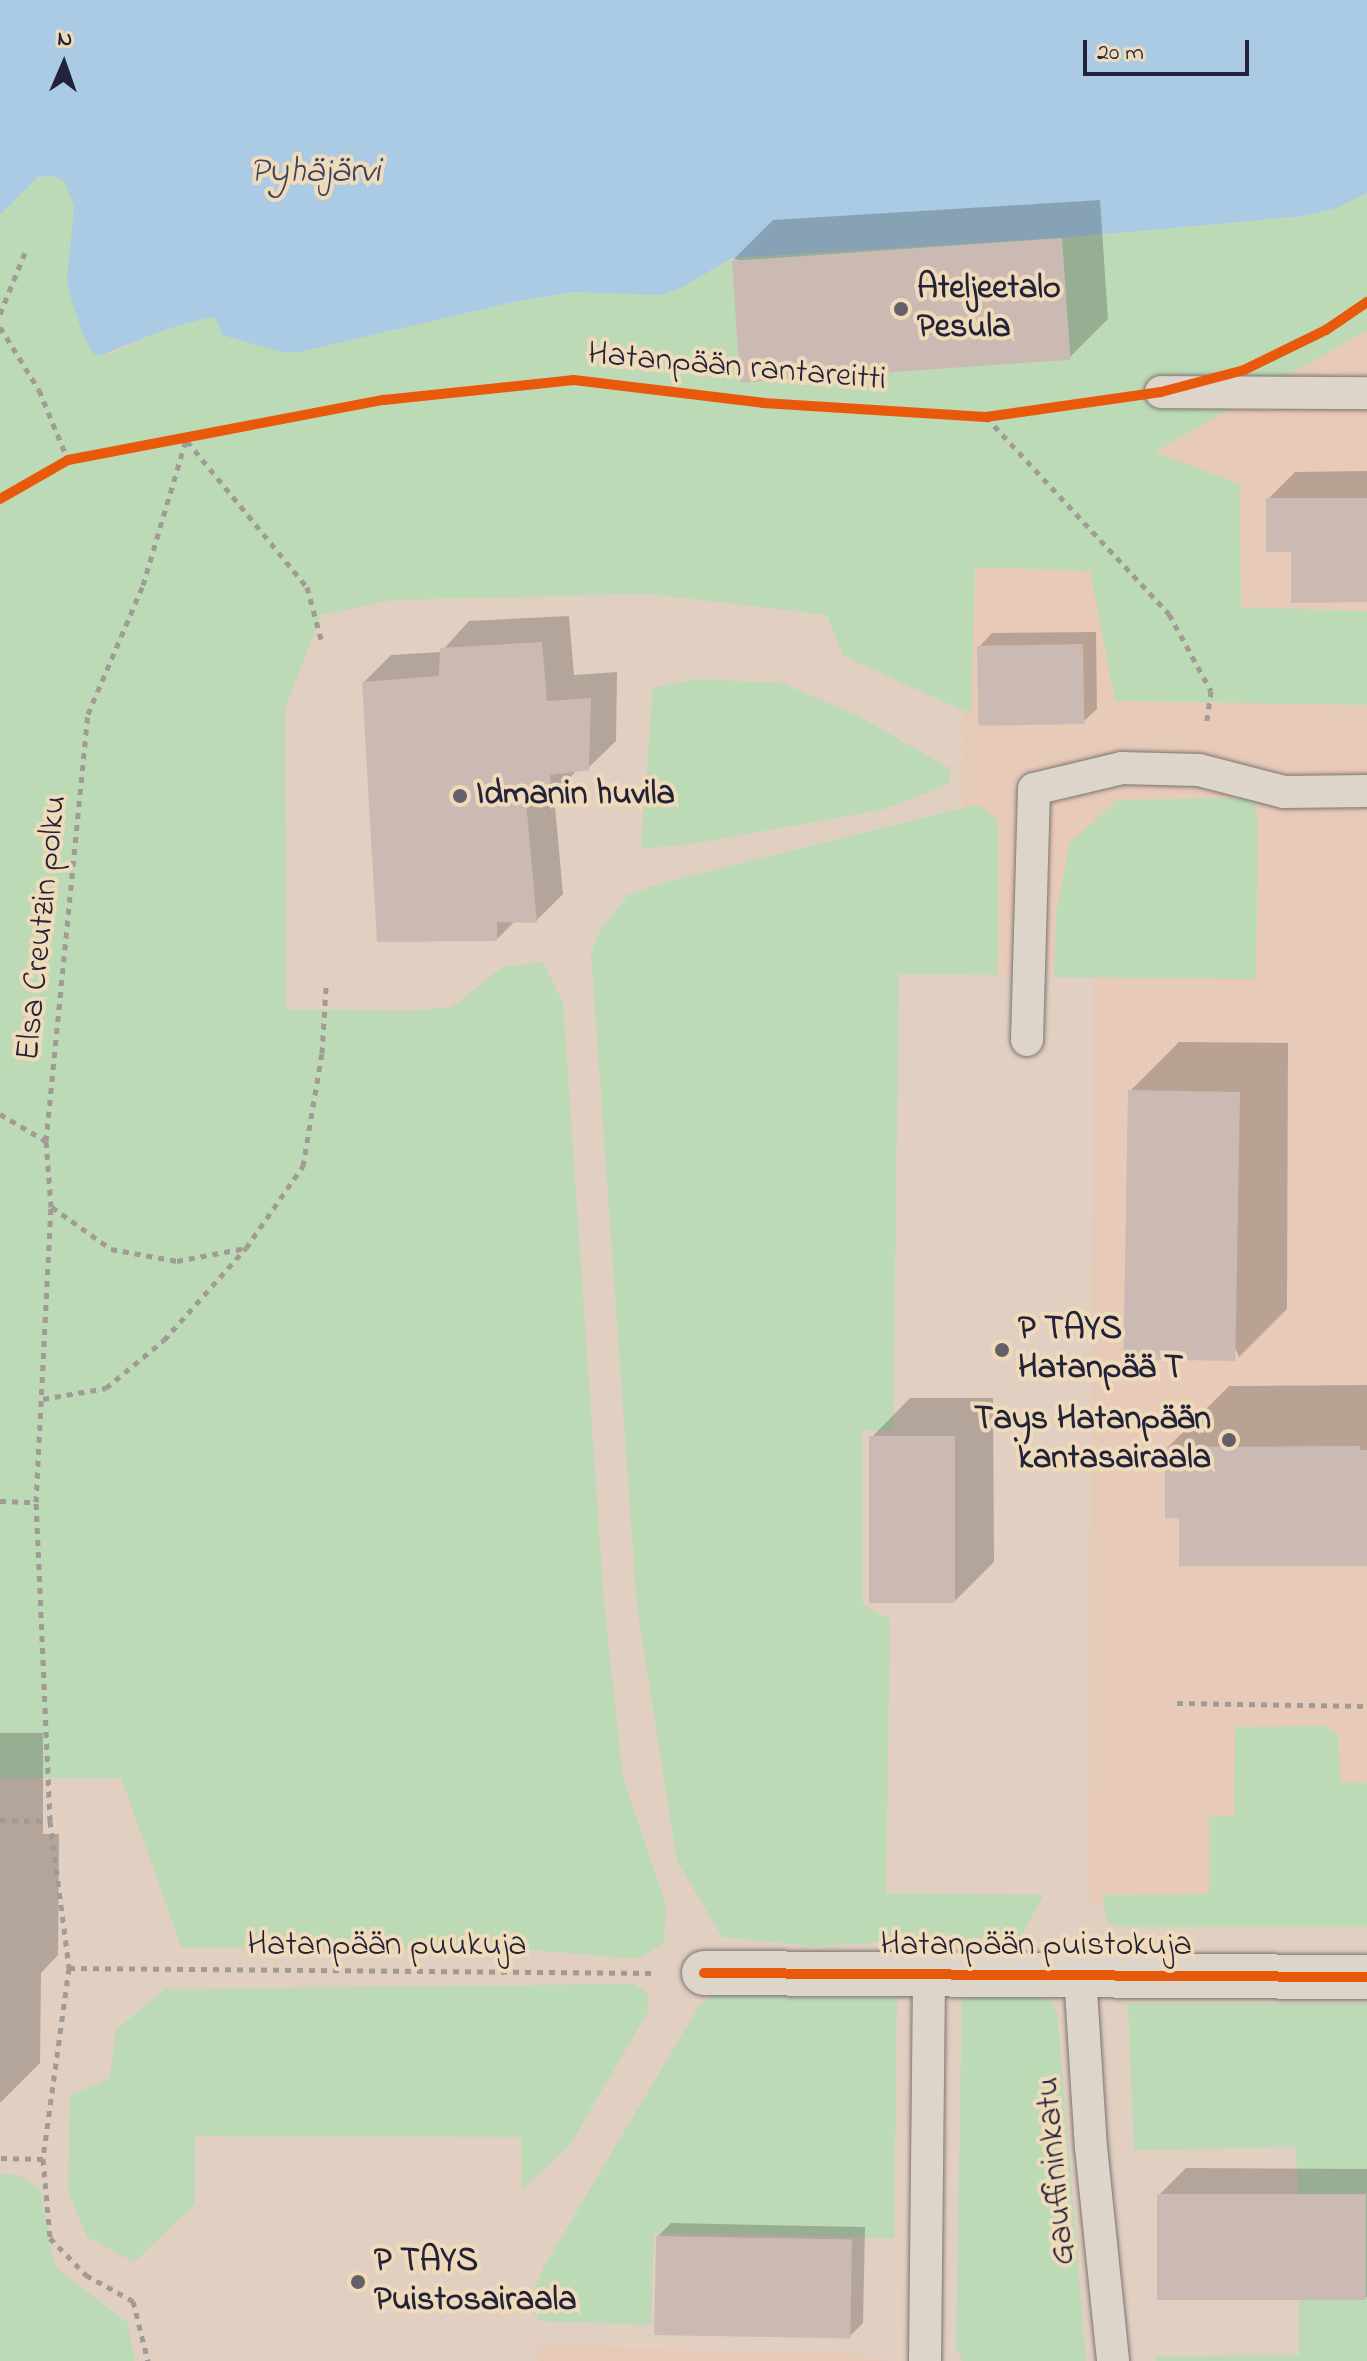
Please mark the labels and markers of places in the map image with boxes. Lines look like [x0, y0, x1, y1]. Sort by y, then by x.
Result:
place label: Ateljeetalo Pesula [917, 269, 1061, 348]
marker: Ateljeetalo Pesula [892, 300, 910, 318]
place label: Idmanin huvila [476, 776, 675, 816]
marker: Idmanin huvila [451, 787, 469, 805]
place label: P TAYS Hatanpää T [1018, 1310, 1184, 1390]
marker: P TAYS Hatanpää T [993, 1341, 1011, 1359]
place label: Tays Hatanpään kantasairaala [974, 1400, 1211, 1480]
marker: Tays Hatanpään kantasairaala [1218, 1429, 1240, 1451]
place label: P TAYS Puistosairaala [374, 2242, 577, 2322]
marker: P TAYS Puistosairaala [349, 2273, 367, 2291]

